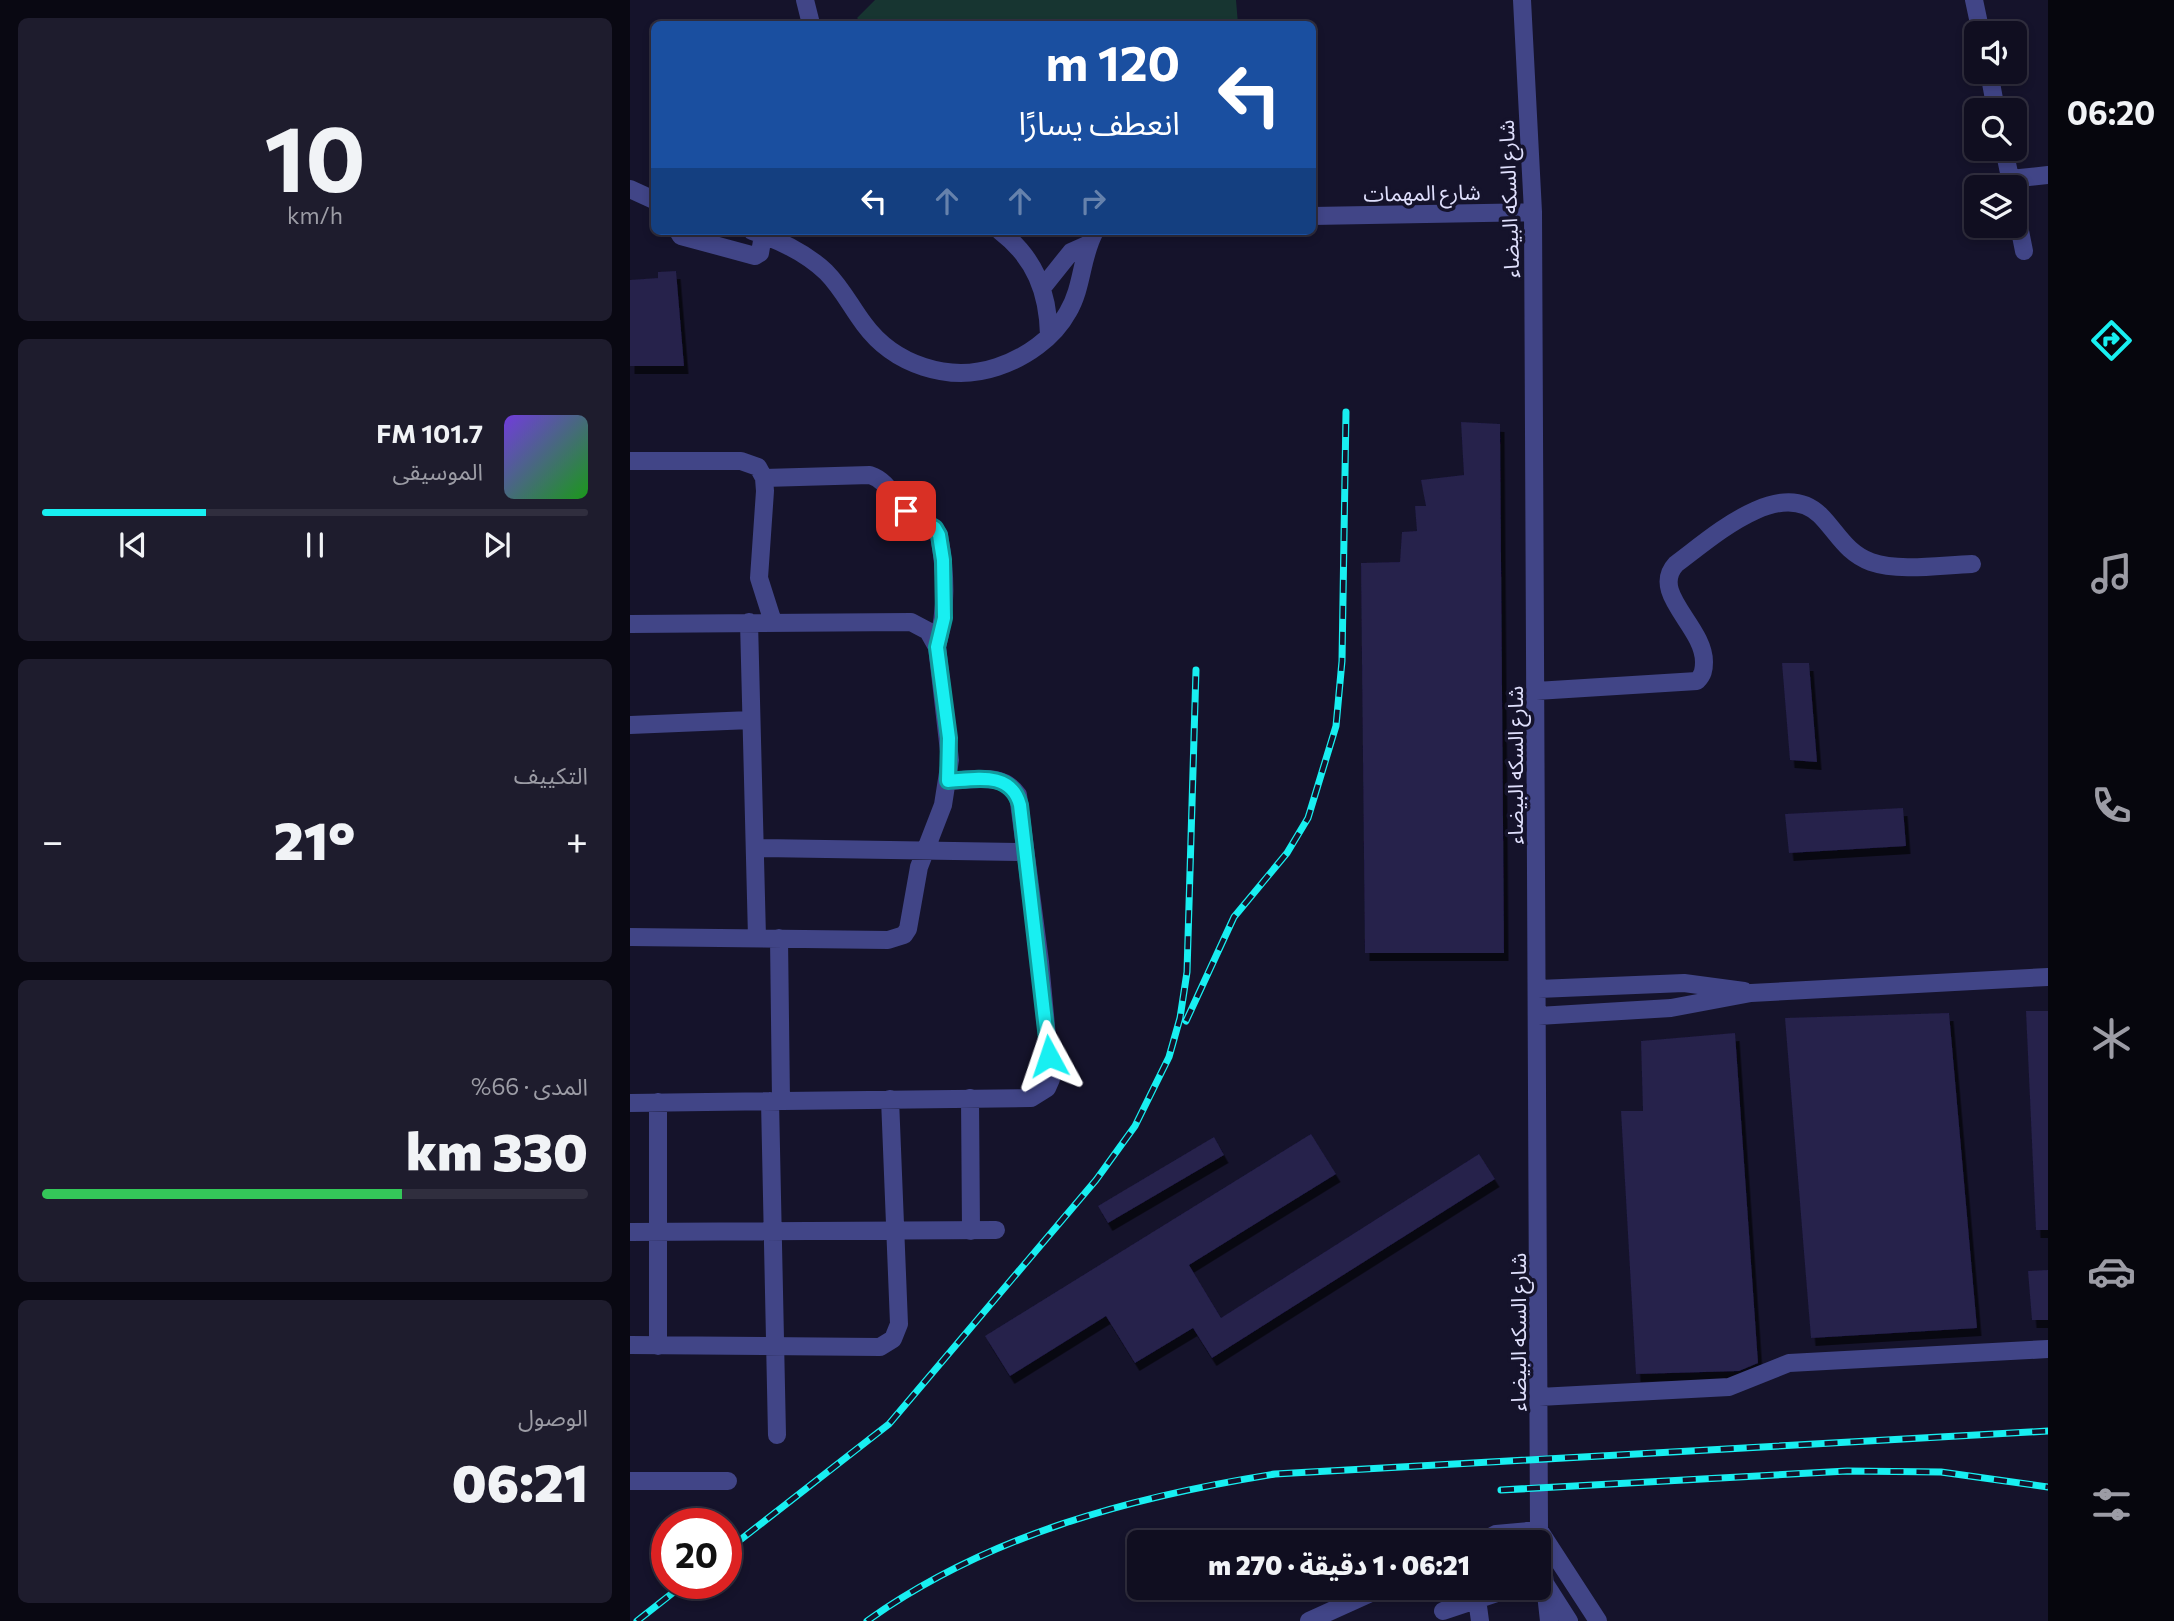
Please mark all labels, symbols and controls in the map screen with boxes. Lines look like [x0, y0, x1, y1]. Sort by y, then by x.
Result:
map controls [1964, 21, 2027, 238]
button: sound [1964, 21, 2027, 84]
text: 120 m [1046, 31, 1180, 91]
icon: left [1204, 49, 1295, 140]
text: 06:20 [2067, 92, 2155, 132]
button: search [1964, 98, 2027, 161]
text: 10 [264, 99, 366, 211]
text: انعطف يسارًا [1018, 102, 1180, 142]
street label: شارع السكه البيضاء [1493, 119, 1527, 279]
button: layers [1964, 175, 2027, 238]
street label: شارع المهمات [1363, 178, 1481, 210]
icon: left [855, 182, 893, 220]
icon: ahead [928, 182, 966, 220]
icon: ahead [1001, 182, 1039, 220]
icon: right [1074, 182, 1112, 220]
text: km/h [287, 201, 343, 229]
icon: directions [2087, 316, 2136, 365]
text: 101.7 FM [376, 417, 483, 448]
text: الموسيقى [392, 457, 483, 485]
pin [876, 481, 936, 541]
icon: arrive [887, 492, 925, 530]
icon: previous [114, 526, 152, 564]
icon: pause [296, 526, 334, 564]
icon: next [478, 526, 516, 564]
icon: music [2087, 549, 2136, 598]
street label: شارع السكه البيضاء [1502, 686, 1531, 844]
text: التكييف [514, 761, 588, 789]
icon: phone [2087, 781, 2136, 830]
text: 21° [274, 807, 355, 871]
text: − [42, 816, 64, 863]
text: + [566, 816, 588, 863]
icon: climate [2087, 1014, 2136, 1063]
position arrow [1012, 1019, 1086, 1093]
text: المدى · 66% [471, 1072, 588, 1100]
text: 330 km [406, 1118, 588, 1182]
icon: car [2087, 1247, 2136, 1296]
street label: شارع السكه البيضاء [1505, 1253, 1534, 1411]
text: الوصول [518, 1403, 588, 1431]
text: 06:21 [452, 1449, 588, 1513]
icon: filters [2087, 1480, 2136, 1529]
speed limit sign: 20 [651, 1508, 742, 1599]
text: 06:21 · 1 دقيقة · 270 m [1208, 1549, 1470, 1580]

